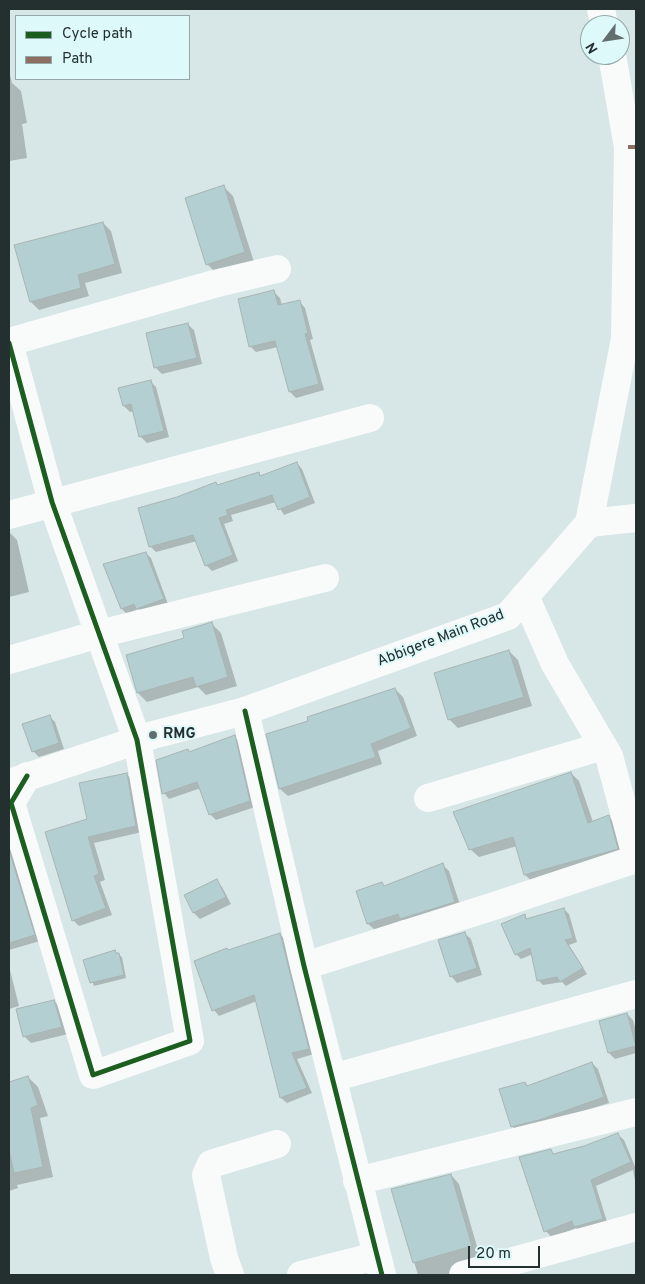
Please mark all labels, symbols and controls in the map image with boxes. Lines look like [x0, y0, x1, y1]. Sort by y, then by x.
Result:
legend [15, 15, 190, 80]
north arrow [580, 15, 630, 65]
text: Cycle path [62, 25, 133, 44]
text: N [583, 39, 602, 56]
text: Path [62, 50, 93, 69]
street label: Abbigere Main Road [375, 606, 507, 672]
place label: RMG [163, 726, 196, 744]
marker: RMG [147, 729, 159, 741]
scale bar [470, 1236, 542, 1268]
text: 20 m [476, 1245, 511, 1264]

